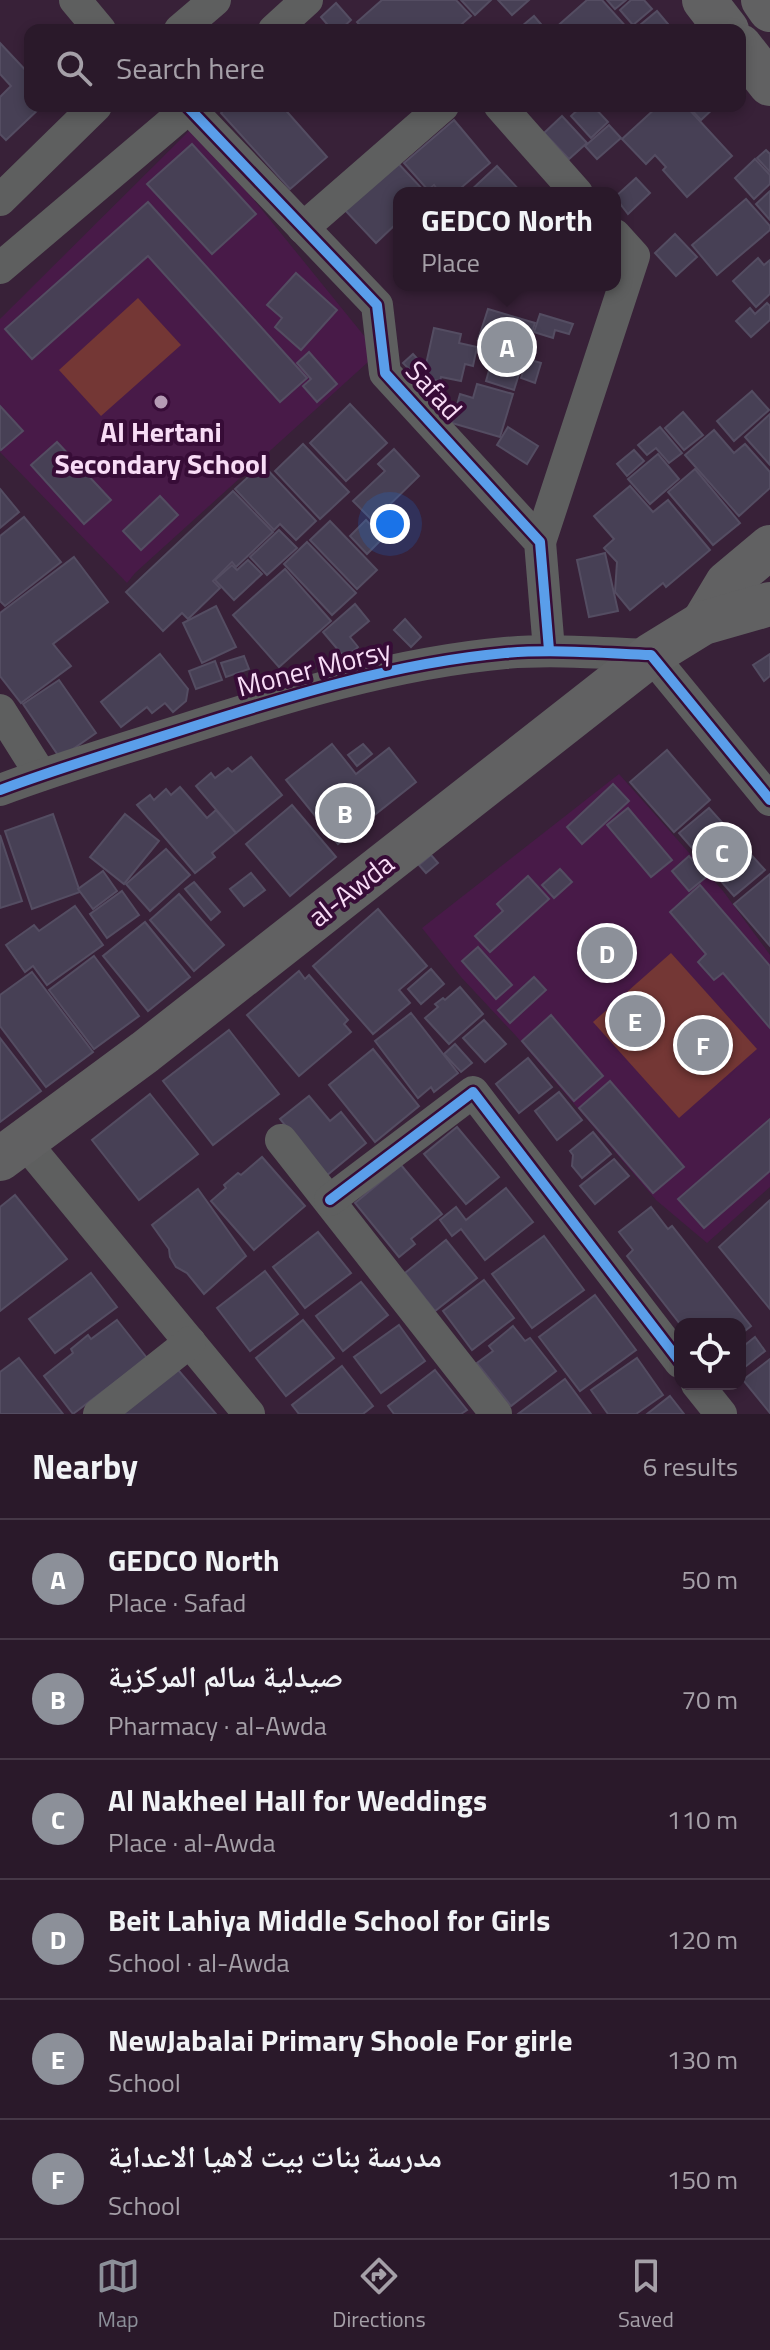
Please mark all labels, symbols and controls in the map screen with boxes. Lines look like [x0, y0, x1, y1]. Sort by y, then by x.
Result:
search box [24, 24, 746, 112]
text: Search here [116, 45, 265, 91]
icon: search [52, 46, 96, 90]
popup [393, 187, 621, 291]
text: GEDCO North [421, 197, 593, 243]
text: Place [421, 243, 480, 282]
pin: A [481, 317, 533, 377]
street label: Safad [396, 350, 473, 429]
marker: Al Hertani Secondary School [152, 393, 170, 411]
place label: Al Hertani Secondary School [54, 410, 268, 485]
your location [370, 504, 410, 544]
street label: Moner Morsy [232, 628, 395, 707]
pin: B [319, 783, 371, 843]
pin: C [696, 822, 748, 882]
street label: al-Awda [299, 842, 403, 937]
pin: D [581, 923, 633, 983]
pin: E [609, 991, 661, 1051]
pin: F [677, 1015, 729, 1075]
map controls [674, 1318, 746, 1390]
button: locate [674, 1318, 746, 1390]
text: Nearby [32, 1440, 138, 1492]
text: 6 results [643, 1447, 738, 1486]
text: GEDCO North [108, 1537, 280, 1583]
text: A [50, 1560, 66, 1599]
text: 50 m [681, 1560, 738, 1599]
text: Place · Safad [108, 1583, 246, 1622]
text: صيدلية سالم المركزية [108, 1653, 343, 1699]
text: B [50, 1680, 66, 1719]
text: 70 m [681, 1680, 738, 1719]
text: Pharmacy · al-Awda [108, 1706, 327, 1745]
text: Al Nakheel Hall for Weddings [108, 1777, 487, 1823]
text: C [51, 1800, 65, 1839]
text: 110 m [667, 1800, 738, 1839]
text: Place · al-Awda [108, 1823, 276, 1862]
text: Beit Lahiya Middle School for Girls [108, 1897, 550, 1943]
text: D [50, 1920, 66, 1959]
text: 120 m [667, 1920, 738, 1959]
text: School · al-Awda [108, 1943, 290, 1982]
text: NewJabalai Primary Shoole For girle [108, 2017, 573, 2063]
text: E [51, 2040, 65, 2079]
text: 130 m [667, 2040, 738, 2079]
text: School [108, 2063, 181, 2102]
text: مدرسة بنات بيت لاهيا الاعداية [108, 2133, 442, 2179]
text: F [51, 2160, 65, 2199]
text: 150 m [667, 2160, 738, 2199]
text: School [108, 2186, 181, 2225]
tab: Map [96, 2254, 140, 2336]
tab: Directions [332, 2254, 426, 2336]
tab: Saved [618, 2254, 674, 2336]

